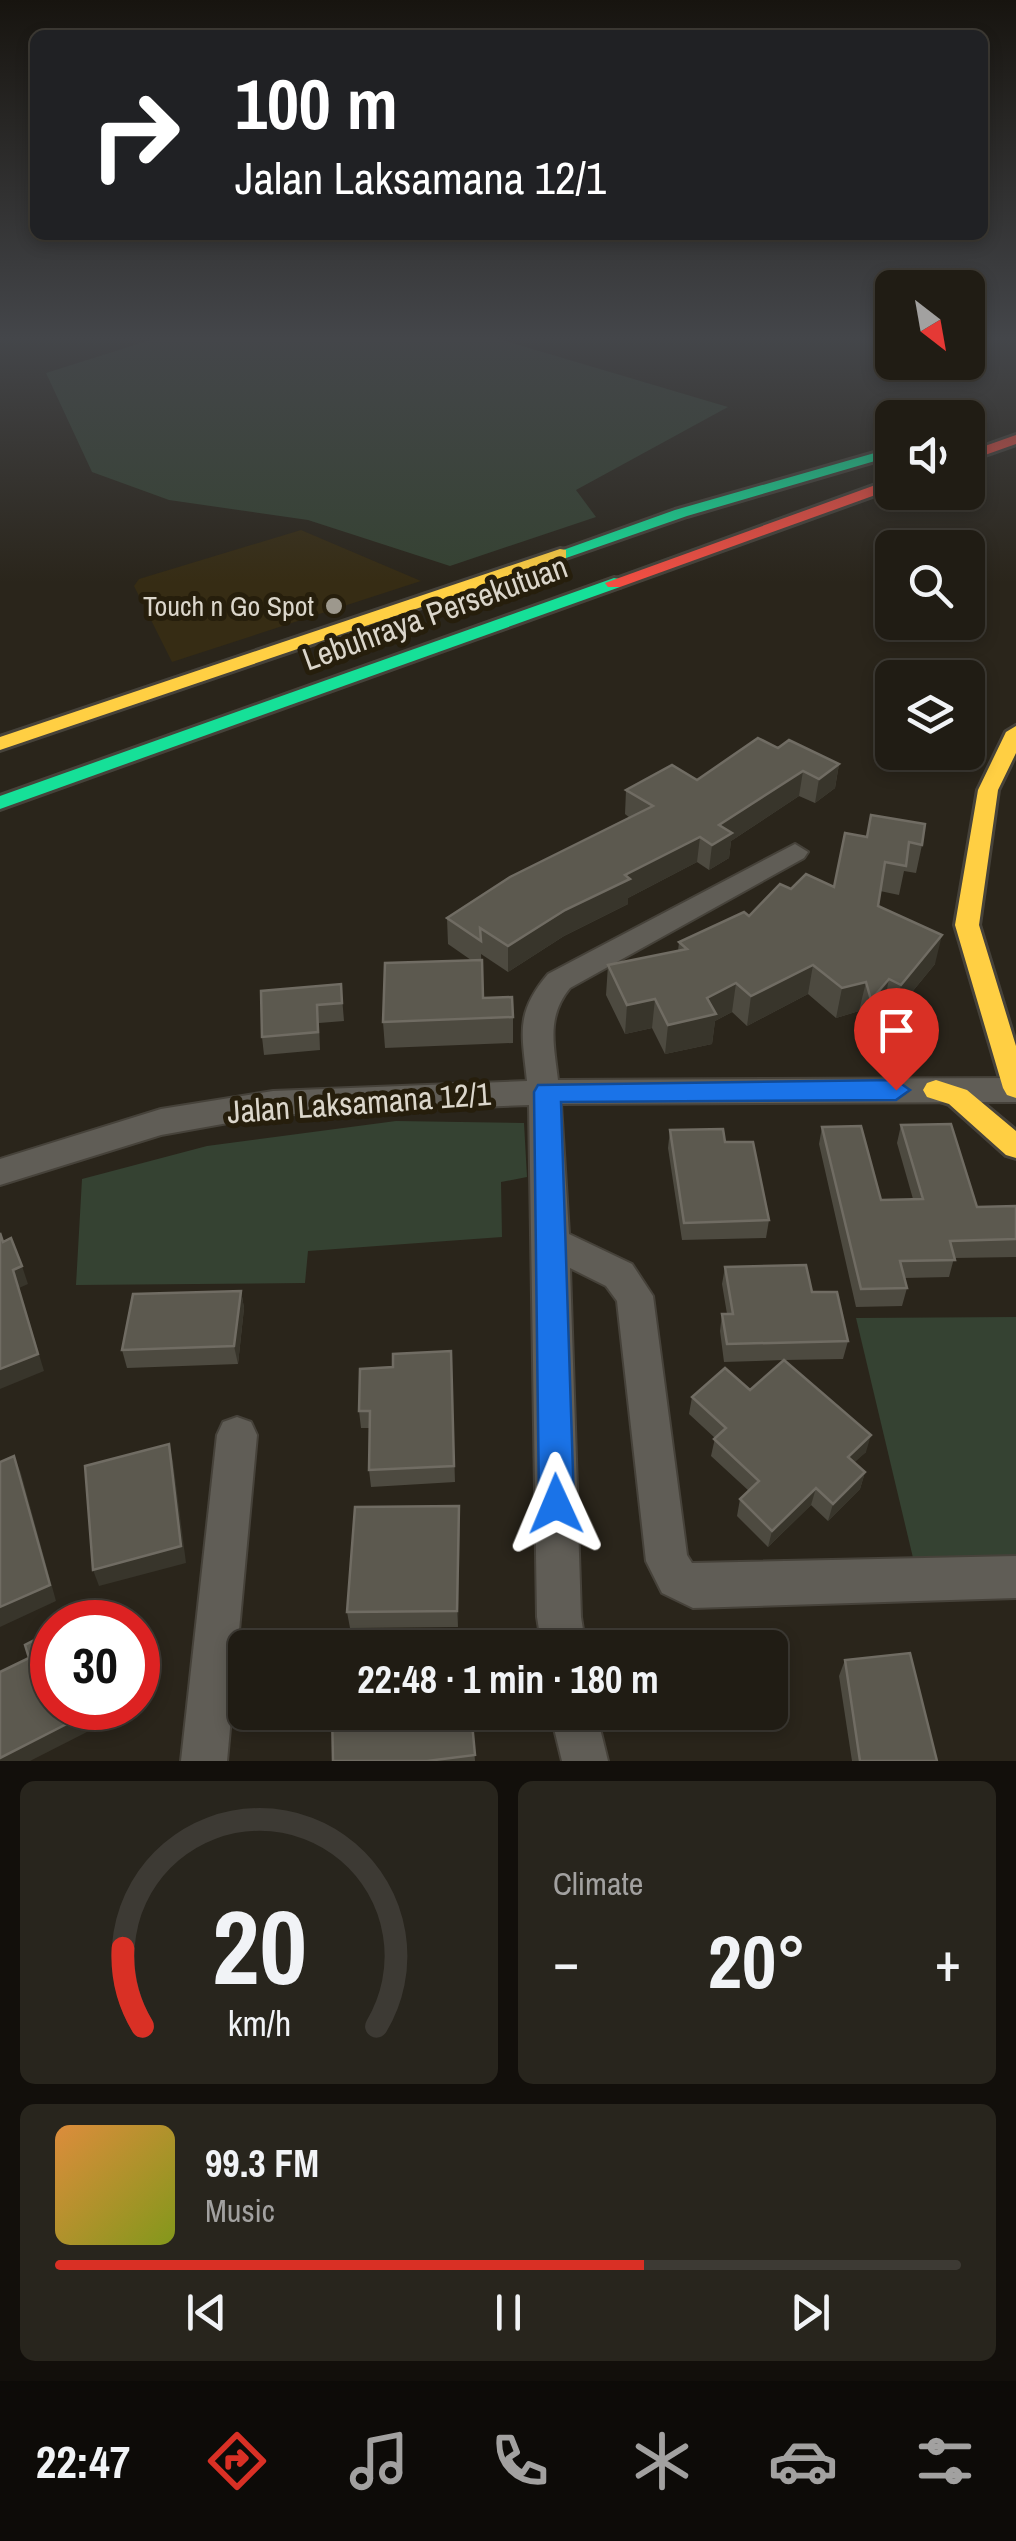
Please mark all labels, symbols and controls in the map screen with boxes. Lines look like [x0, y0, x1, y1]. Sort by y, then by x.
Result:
text: 100 m [235, 57, 398, 151]
icon: right [70, 70, 200, 200]
text: Jalan Laksamana 12/1 [235, 147, 606, 208]
north arrow [875, 270, 985, 380]
map controls [875, 270, 985, 770]
button: sound [875, 400, 985, 510]
button: search [875, 530, 985, 640]
street label: Lebuhraya Persekutuan [297, 545, 573, 680]
place label: Touch n Go Spot [143, 587, 314, 625]
marker: Touch n Go Spot [323, 595, 345, 617]
button: layers [875, 660, 985, 770]
pin [854, 988, 939, 1091]
icon: arrive [869, 1003, 924, 1058]
street label: Jalan Laksamana 12/1 [226, 1072, 493, 1133]
position arrow [504, 1452, 608, 1556]
speed limit sign: 30 [30, 1600, 160, 1730]
text: 22:48 · 1 min · 180 m [357, 1654, 659, 1705]
text: Climate [553, 1862, 643, 1905]
text: 20 [212, 1876, 306, 2016]
text: 20° [708, 1910, 806, 2011]
text: − [553, 1924, 579, 1998]
text: + [935, 1924, 961, 1998]
text: km/h [227, 1999, 291, 2047]
text: 99.3 FM [205, 2138, 319, 2189]
text: Music [205, 2189, 275, 2232]
icon: previous [179, 2285, 234, 2340]
icon: pause [481, 2285, 536, 2340]
icon: next [783, 2285, 838, 2340]
icon: directions [202, 2426, 272, 2496]
icon: music [344, 2426, 414, 2496]
icon: phone [485, 2426, 555, 2496]
icon: climate [627, 2426, 697, 2496]
icon: car [768, 2426, 838, 2496]
icon: filters [910, 2426, 980, 2496]
text: 22:47 [36, 2431, 130, 2492]

